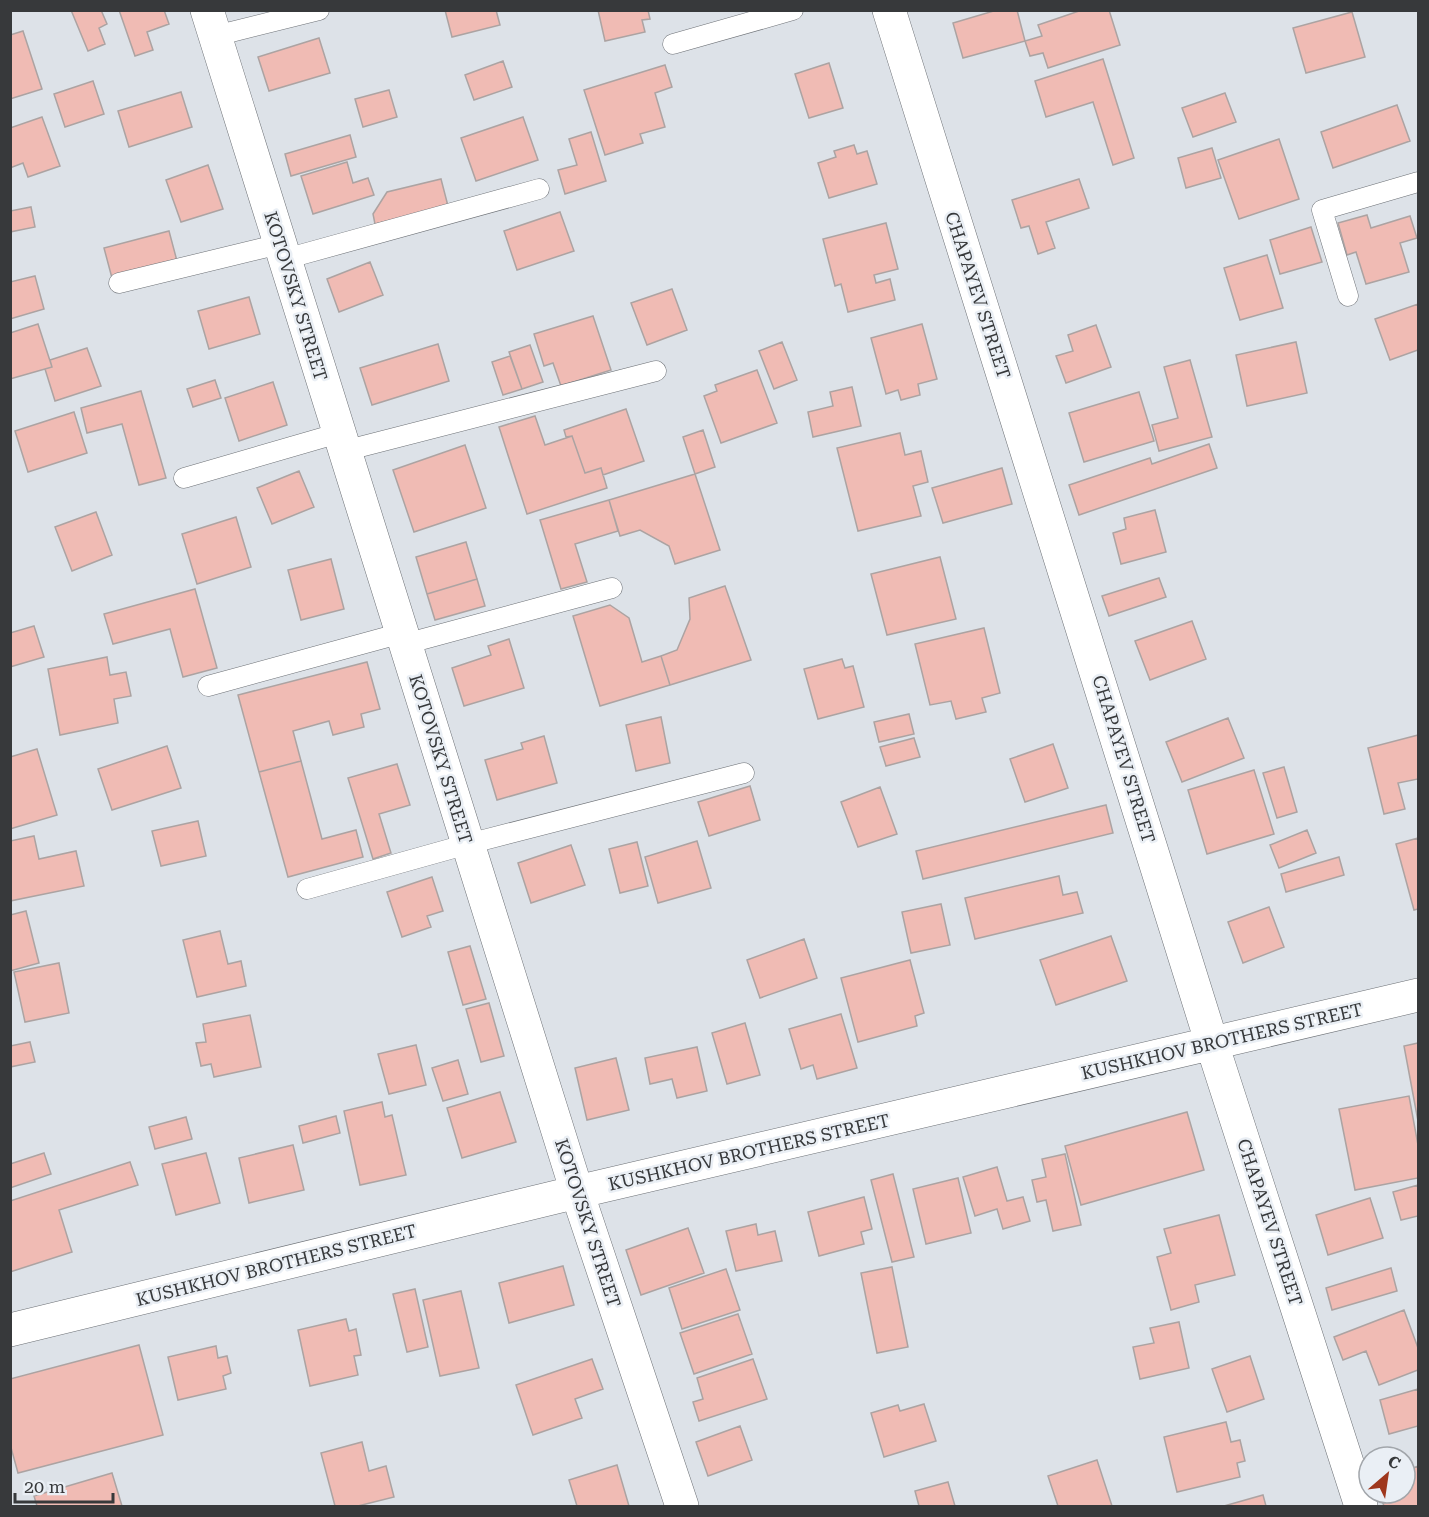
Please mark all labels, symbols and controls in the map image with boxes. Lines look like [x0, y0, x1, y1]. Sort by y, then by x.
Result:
street label: KOTOVSKY STREET [260, 209, 332, 383]
street label: CHAPAYEV STREET [941, 209, 1015, 381]
street label: KOTOVSKY STREET [405, 672, 477, 846]
street label: CHAPAYEV STREET [1088, 673, 1160, 845]
street label: KUSHKHOV BROTHERS STREET [1079, 998, 1365, 1084]
street label: KUSHKHOV BROTHERS STREET [606, 1109, 892, 1195]
street label: KOTOVSKY STREET [551, 1136, 625, 1310]
street label: CHAPAYEV STREET [1233, 1136, 1307, 1308]
street label: KUSHKHOV BROTHERS STREET [134, 1220, 418, 1310]
north arrow [1357, 1445, 1417, 1505]
text: С [1385, 1451, 1404, 1473]
scale bar [15, 1466, 112, 1504]
text: 20 m [24, 1476, 65, 1497]

